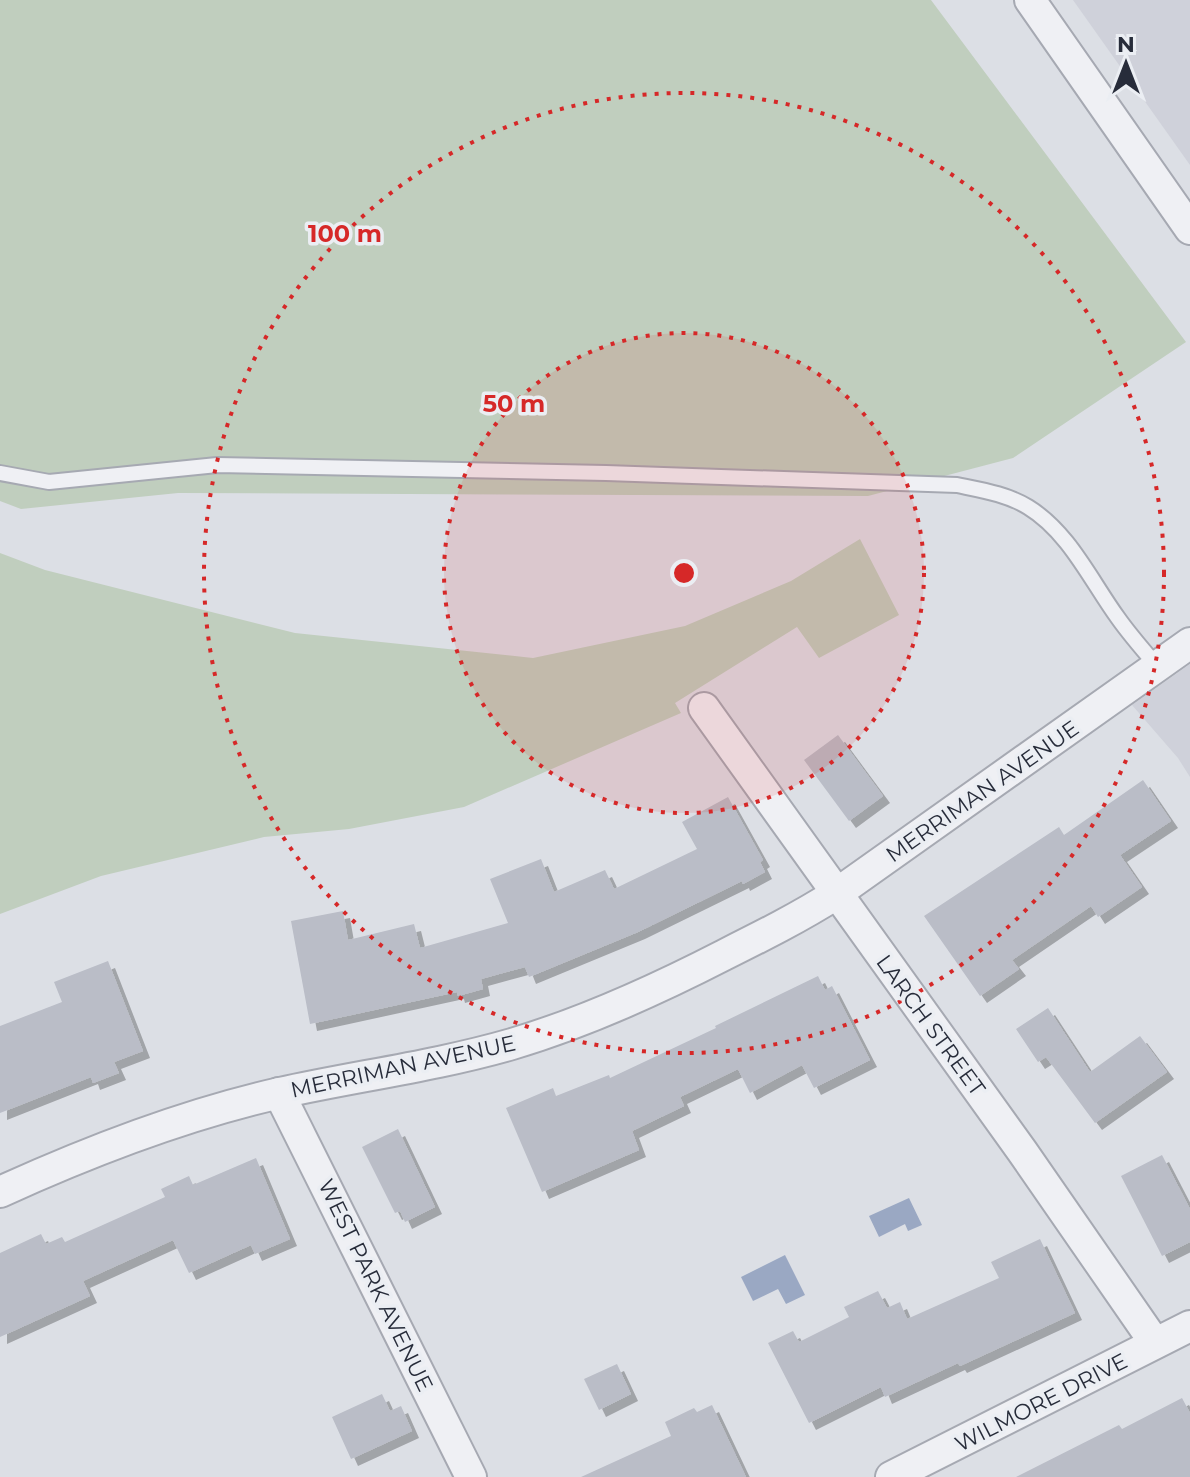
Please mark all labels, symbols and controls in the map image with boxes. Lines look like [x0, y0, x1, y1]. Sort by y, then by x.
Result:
north arrow [1086, 24, 1166, 104]
text: N [1117, 31, 1135, 58]
text: 100 m [308, 219, 382, 248]
text: 50 m [483, 389, 545, 418]
centre of rings [670, 559, 698, 587]
street label: MERRIMAN AVENUE [881, 715, 1084, 868]
street label: LARCH STREET [870, 949, 991, 1101]
street label: MERRIMAN AVENUE [288, 1029, 518, 1104]
street label: WEST PARK AVENUE [312, 1175, 439, 1396]
street label: WILMORE DRIVE [951, 1347, 1132, 1458]

